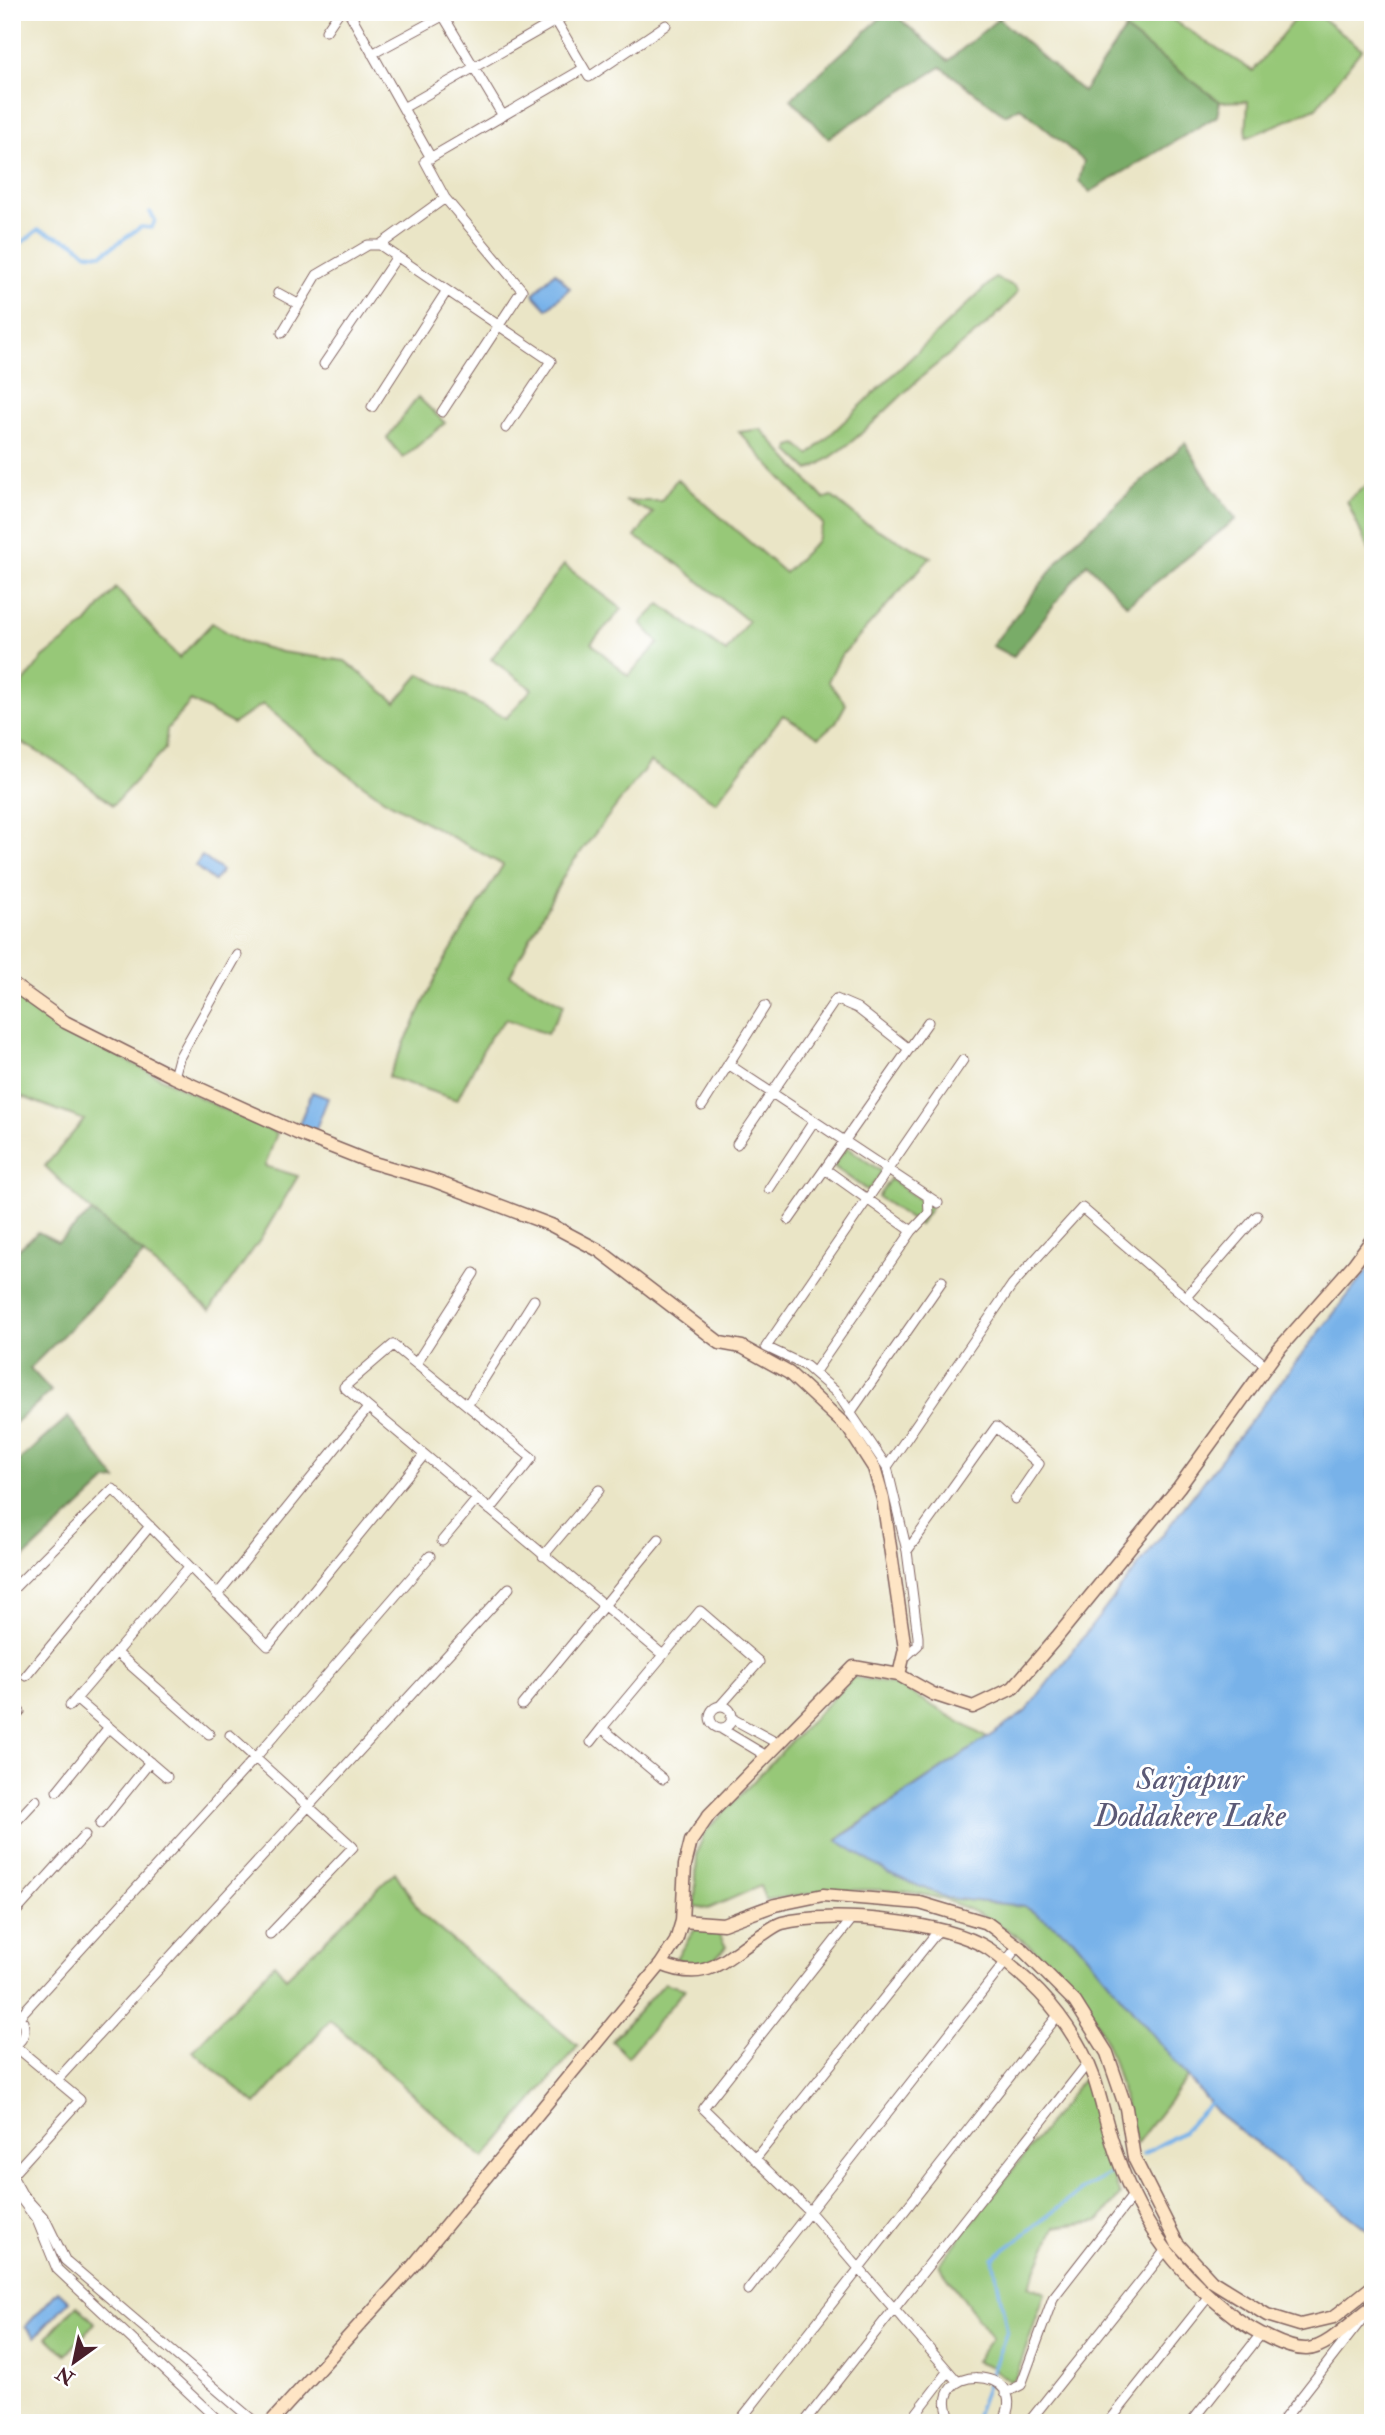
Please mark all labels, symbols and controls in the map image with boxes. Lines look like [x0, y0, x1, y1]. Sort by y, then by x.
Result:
water label: Sarjapur Doddakere Lake [1093, 1759, 1286, 1836]
north arrow [38, 2326, 108, 2396]
text: N [51, 2360, 80, 2391]

